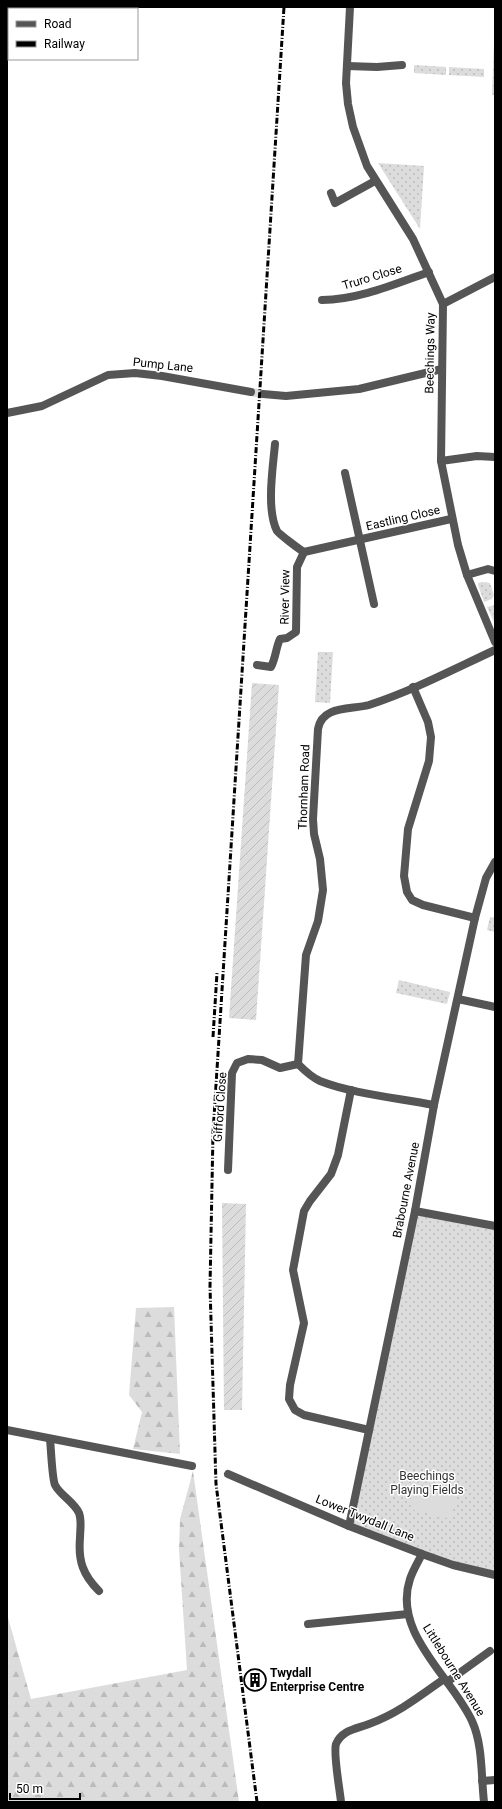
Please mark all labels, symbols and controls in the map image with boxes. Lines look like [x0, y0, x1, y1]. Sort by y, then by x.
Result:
legend [8, 8, 138, 60]
text: Road [44, 17, 72, 31]
text: Railway [44, 37, 85, 51]
street label: Truro Close [341, 261, 403, 293]
street label: Beechings Way [422, 312, 438, 394]
street label: Pump Lane [132, 355, 194, 375]
street label: Eastling Close [365, 503, 441, 533]
street label: River View [278, 569, 292, 625]
street label: Thornham Road [296, 744, 312, 830]
street label: Gifford Close [211, 1072, 229, 1142]
street label: Brabourne Avenue [390, 1141, 422, 1239]
park label: Beechings Playing Fields [390, 1469, 464, 1497]
street label: Lower Twydall Lane [314, 1492, 416, 1544]
street label: Littlebourne Avenue [420, 1621, 488, 1719]
place label: Twydall Enterprise Centre [270, 1666, 365, 1694]
building icon: Twydall Enterprise Centre [242, 1667, 268, 1693]
scale bar [10, 1775, 80, 1801]
text: 50 m [16, 1782, 43, 1796]

